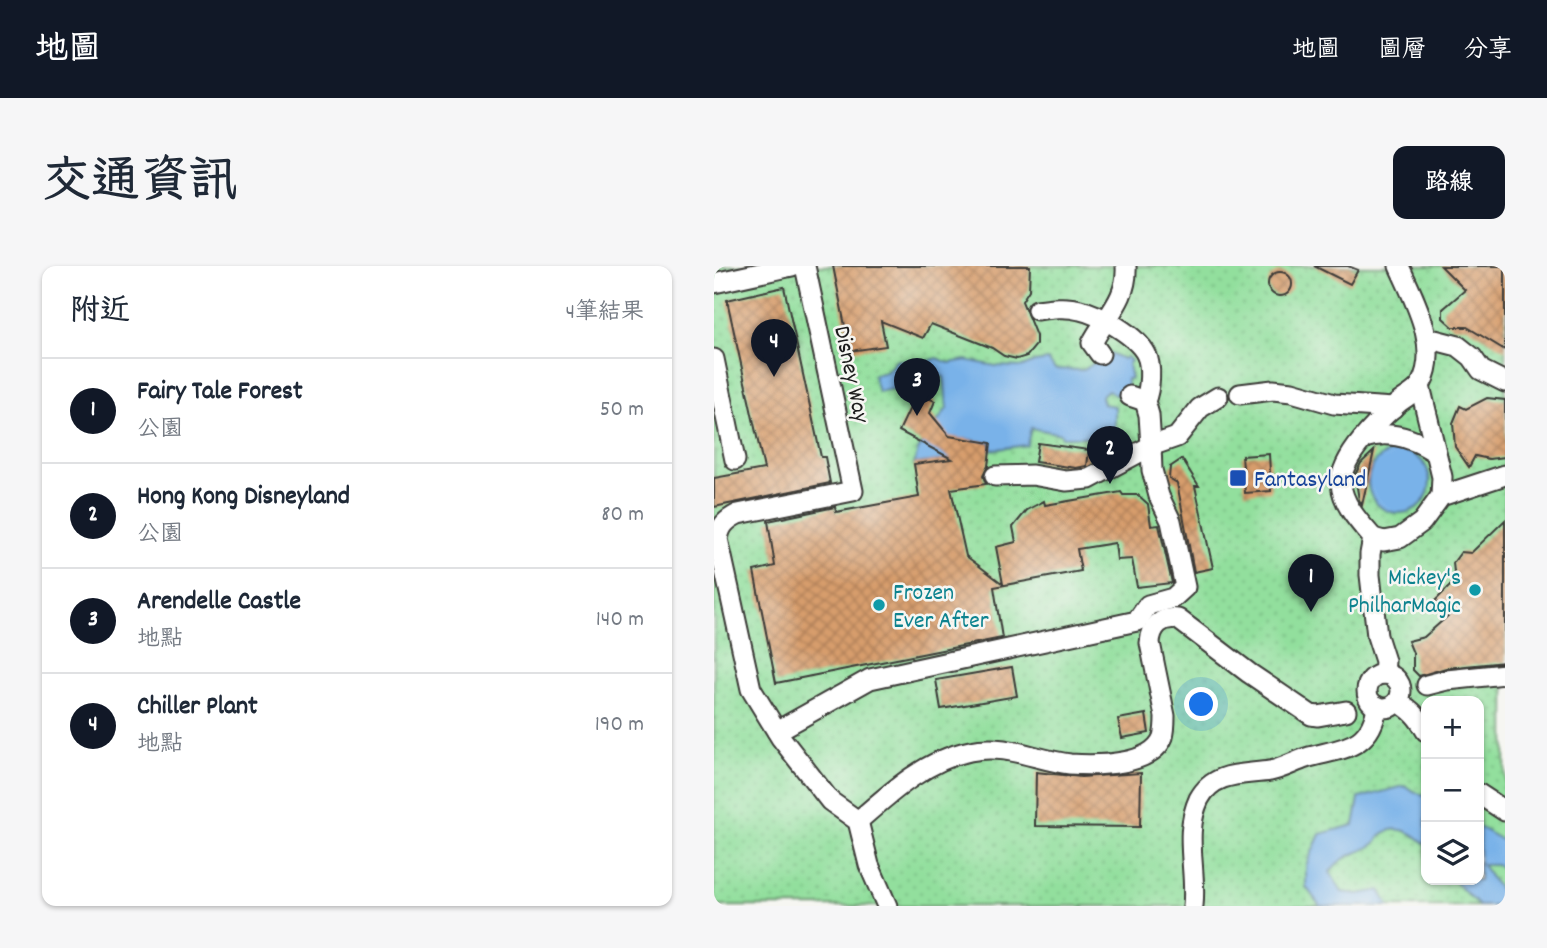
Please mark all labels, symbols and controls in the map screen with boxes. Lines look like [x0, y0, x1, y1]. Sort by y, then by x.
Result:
text: 地圖 [35, 28, 101, 75]
text: 地圖 [1292, 34, 1340, 68]
text: 圖層 [1378, 34, 1426, 68]
text: 分享 [1464, 34, 1512, 68]
button: 路線 [1393, 146, 1505, 219]
text: 交通資訊 [42, 150, 238, 220]
text: 附近 [70, 292, 130, 335]
text: 4筆結果 [565, 297, 644, 330]
pin: 4 [751, 319, 797, 377]
street label: Disney Way [823, 323, 877, 428]
pin: 3 [894, 358, 940, 416]
text: Fairy Tale Forest [137, 374, 303, 411]
text: 1 [90, 394, 96, 427]
text: 50 m [600, 394, 644, 427]
text: 公園 [137, 414, 183, 447]
pin: 2 [1087, 426, 1133, 484]
place label: Fantasyland [1254, 464, 1366, 498]
marker: Fantasyland [1228, 468, 1248, 488]
text: Hong Kong Disneyland [137, 479, 350, 516]
text: 2 [88, 499, 98, 532]
text: 80 m [601, 499, 644, 532]
text: 公園 [137, 519, 183, 552]
pin: 1 [1288, 554, 1334, 612]
place label: Mickey's PhilharMagic [1348, 562, 1461, 624]
place label: Frozen Ever After [893, 577, 989, 639]
marker: Mickey's PhilharMagic [1467, 582, 1483, 598]
text: Arendelle Castle [137, 584, 301, 621]
marker: Frozen Ever After [871, 597, 887, 613]
text: 3 [88, 604, 98, 637]
text: 140 m [596, 604, 644, 637]
text: 地點 [137, 624, 183, 657]
your location [1184, 687, 1218, 721]
text: Chiller Plant [137, 689, 258, 726]
map controls [1421, 696, 1484, 885]
button: + [1421, 696, 1484, 759]
text: 4 [88, 709, 98, 742]
text: 190 m [595, 709, 644, 742]
text: 地點 [137, 729, 183, 762]
button: − [1421, 759, 1484, 822]
button: layers [1421, 822, 1484, 885]

